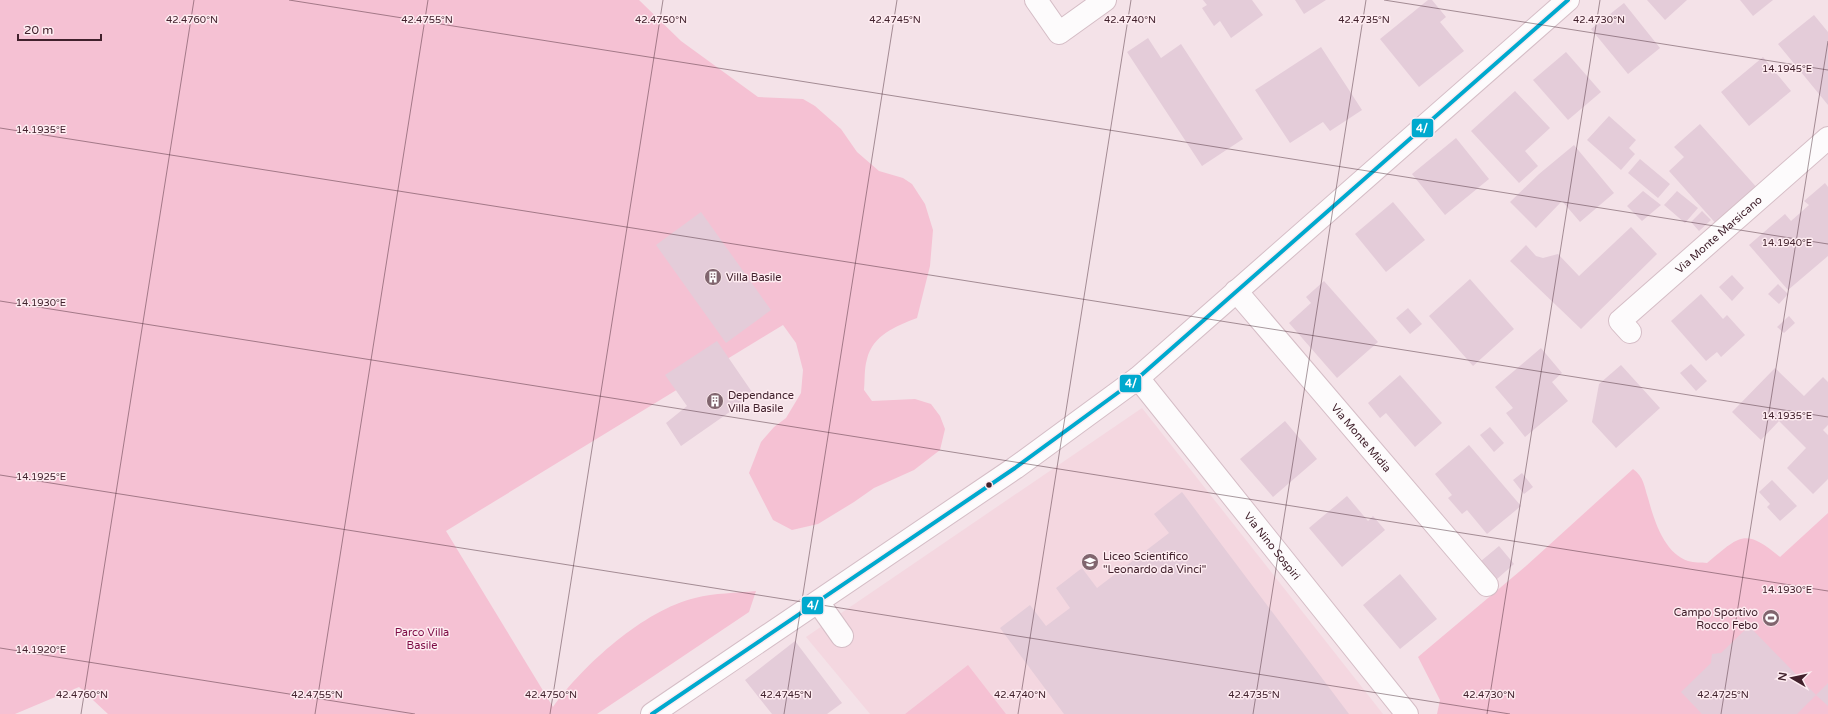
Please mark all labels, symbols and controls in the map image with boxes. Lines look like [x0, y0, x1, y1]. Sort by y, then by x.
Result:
text: 42.4760°N [166, 14, 218, 26]
text: 42.4755°N [401, 14, 453, 26]
text: 42.4750°N [635, 14, 687, 26]
text: 42.4745°N [869, 14, 921, 26]
text: 42.4740°N [1104, 14, 1156, 26]
text: 42.4735°N [1338, 14, 1390, 26]
text: 42.4730°N [1573, 14, 1625, 26]
scale bar [18, 16, 101, 42]
text: 20 m [24, 23, 53, 37]
text: 14.1945°E [1762, 63, 1812, 75]
line badge: 4/ [1411, 118, 1434, 138]
text: 4/ [1416, 122, 1428, 135]
text: 14.1935°E [16, 124, 66, 136]
street label: Via Monte Marsicano [1673, 193, 1765, 276]
text: 14.1940°E [1762, 237, 1812, 249]
building icon: Villa Basile [703, 267, 723, 287]
place label: Villa Basile [726, 271, 782, 284]
text: 14.1930°E [16, 297, 66, 309]
line badge: 4/ [1119, 374, 1142, 393]
text: 4/ [1125, 377, 1137, 390]
place label: Dependance Villa Basile [728, 389, 794, 415]
building icon: Dependance Villa Basile [705, 391, 725, 411]
street label: Via Monte Midia [1328, 401, 1394, 475]
text: 14.1935°E [1762, 410, 1812, 422]
text: 14.1925°E [16, 471, 66, 483]
unlabelled marker [984, 480, 994, 490]
street label: Via Nino Sospiri [1241, 510, 1303, 582]
place label: Liceo Scientifico "Leonardo da Vinci" [1103, 550, 1206, 576]
school or university icon: Liceo Scientifico "Leonardo da Vinci" [1080, 552, 1100, 572]
text: 14.1930°E [1762, 584, 1812, 596]
line badge: 4/ [801, 596, 824, 615]
text: 4/ [807, 599, 819, 612]
place label: Campo Sportivo Rocco Febo [1674, 606, 1758, 632]
sports icon: Campo Sportivo Rocco Febo [1761, 608, 1781, 628]
park label: Parco Villa Basile [395, 626, 449, 652]
text: 14.1920°E [16, 644, 66, 656]
north arrow [1772, 658, 1812, 698]
text: N [1776, 671, 1790, 682]
text: 42.4760°N [56, 689, 108, 701]
text: 42.4755°N [291, 689, 343, 701]
text: 42.4750°N [525, 689, 577, 701]
text: 42.4745°N [760, 689, 812, 701]
text: 42.4740°N [994, 689, 1046, 701]
text: 42.4735°N [1228, 689, 1280, 701]
text: 42.4730°N [1463, 689, 1515, 701]
text: 42.4725°N [1697, 689, 1749, 701]

